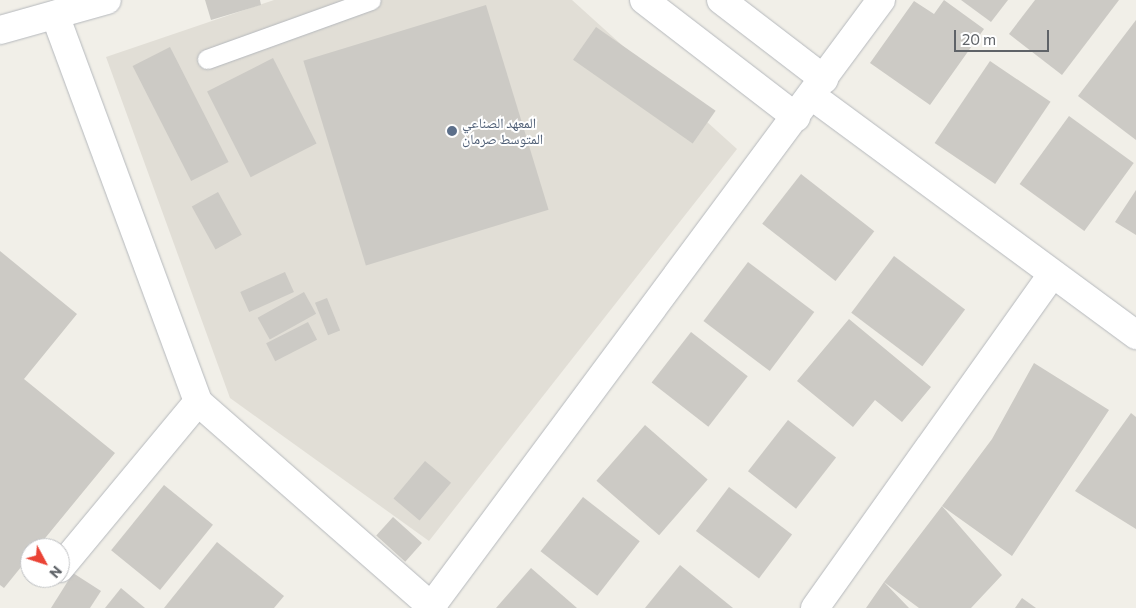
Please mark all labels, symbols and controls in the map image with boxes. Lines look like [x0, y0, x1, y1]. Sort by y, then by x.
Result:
scale bar [956, 20, 1051, 52]
text: 20 m [962, 30, 996, 48]
place label: المعهد الصناعي المتوسط صرمان [462, 115, 543, 148]
marker: المعهد الصناعي المتوسط صرمان [446, 125, 458, 137]
north arrow [20, 538, 70, 588]
text: N [46, 563, 66, 582]

